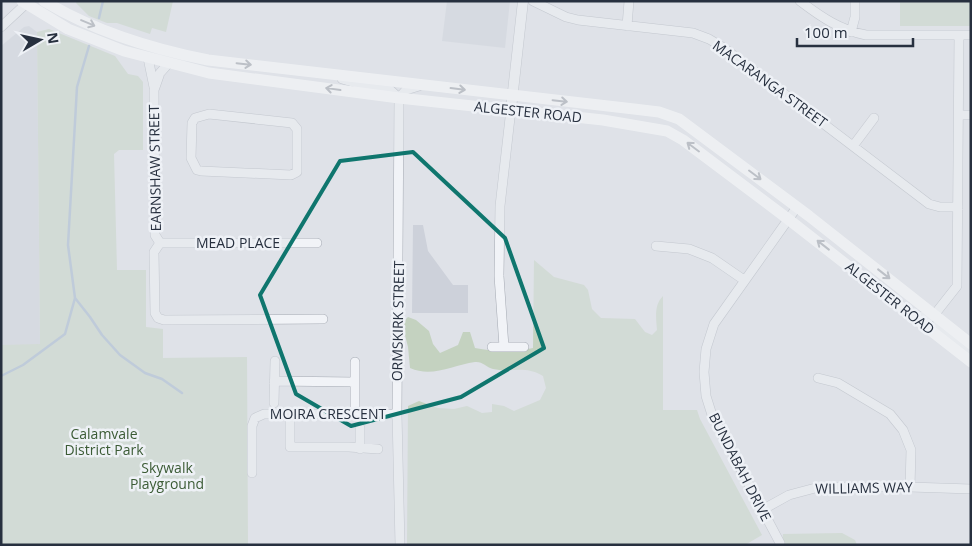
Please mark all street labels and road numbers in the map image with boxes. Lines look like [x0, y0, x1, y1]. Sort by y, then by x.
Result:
street label: MACARANGA STREET [709, 36, 832, 132]
street label: ALGESTER ROAD [473, 96, 583, 127]
street label: EARNSHAW STREET [144, 104, 165, 231]
street label: MEAD PLACE [196, 233, 280, 252]
street label: ALGESTER ROAD [842, 257, 939, 338]
street label: ORMSKIRK STREET [387, 260, 408, 381]
street label: MOIRA CRESCENT [270, 404, 386, 423]
street label: BUNDABAH DRIVE [705, 409, 776, 524]
street label: WILLIAMS WAY [815, 477, 913, 498]

